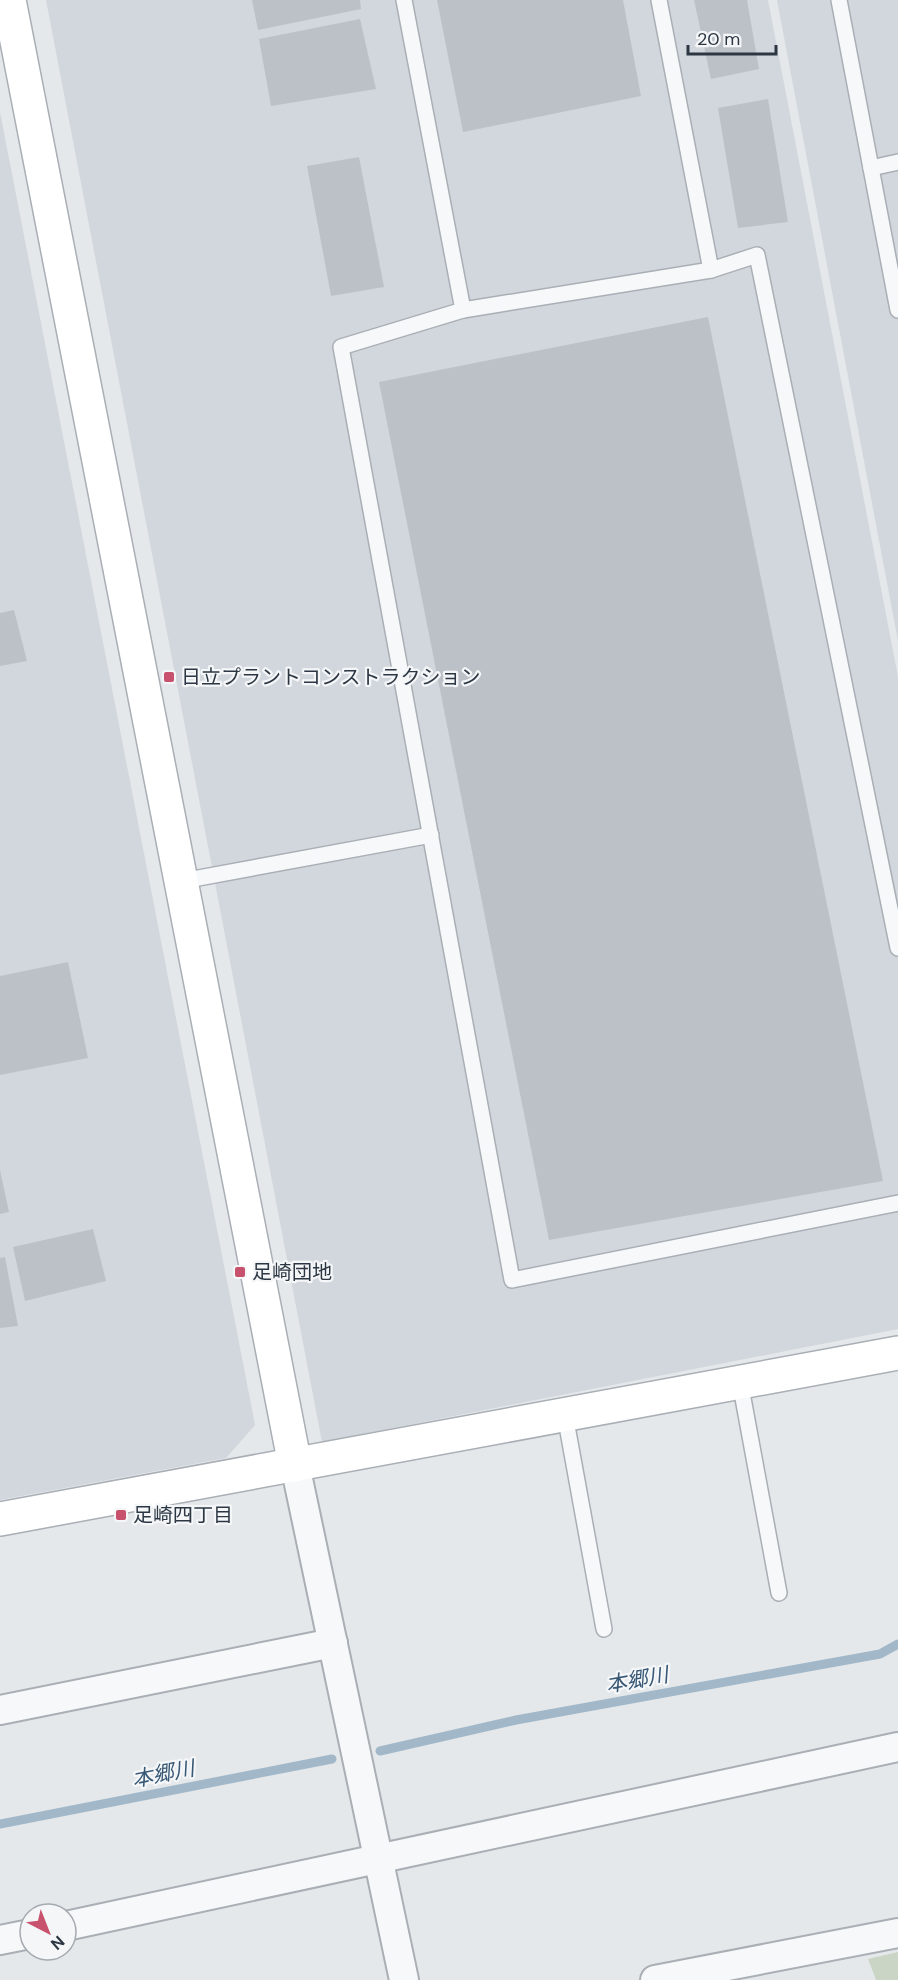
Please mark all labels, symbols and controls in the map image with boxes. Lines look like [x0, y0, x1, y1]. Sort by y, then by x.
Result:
scale bar [688, 18, 776, 56]
text: 20 m [697, 27, 740, 51]
place label: 日立プラントコンストラクション [181, 664, 481, 690]
marker: 日立プラントコンストラクション [162, 670, 176, 684]
place label: 足崎団地 [252, 1259, 332, 1285]
marker: 足崎団地 [233, 1265, 247, 1279]
place label: 足崎四丁目 [133, 1502, 233, 1528]
marker: 足崎四丁目 [114, 1508, 128, 1522]
water label: 本郷川 [604, 1660, 672, 1699]
water label: 本郷川 [129, 1754, 199, 1794]
north arrow [18, 1902, 78, 1962]
text: N [46, 1931, 69, 1954]

